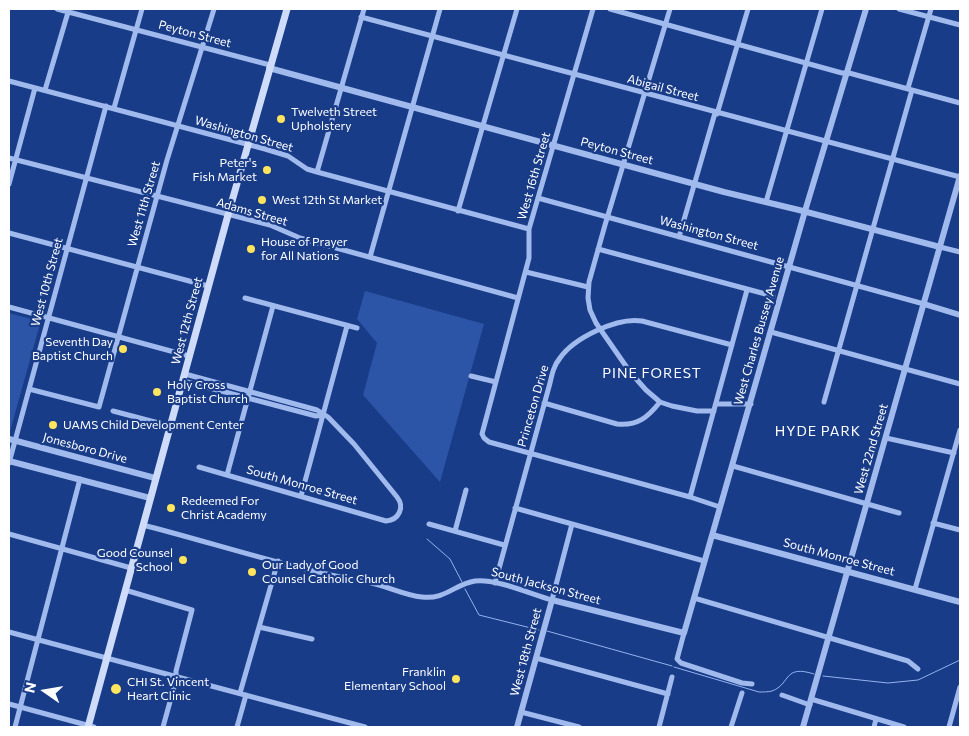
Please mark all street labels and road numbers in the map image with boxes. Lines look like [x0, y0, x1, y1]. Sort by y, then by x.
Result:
street label: Peyton Street [157, 17, 233, 51]
street label: Abigail Street [626, 72, 700, 104]
street label: Washington Street [193, 113, 295, 155]
street label: West 16th Street [515, 130, 553, 222]
street label: Peyton Street [579, 134, 655, 168]
street label: West 11th Street [125, 159, 163, 249]
street label: Adams Street [215, 195, 289, 229]
street label: Washington Street [658, 213, 760, 253]
street label: West 10th Street [28, 236, 66, 328]
street label: West Charles Bussey Avenue [731, 255, 787, 407]
street label: West 12th Street [168, 276, 206, 366]
street label: Princeton Drive [514, 363, 552, 449]
street label: West 22nd Street [851, 402, 891, 496]
street label: Jonesboro Drive [41, 430, 129, 466]
street label: South Monroe Street [245, 462, 359, 508]
street label: South Monroe Street [782, 535, 896, 579]
street label: South Jackson Street [490, 564, 602, 608]
street label: West 18th Street [507, 606, 545, 698]

